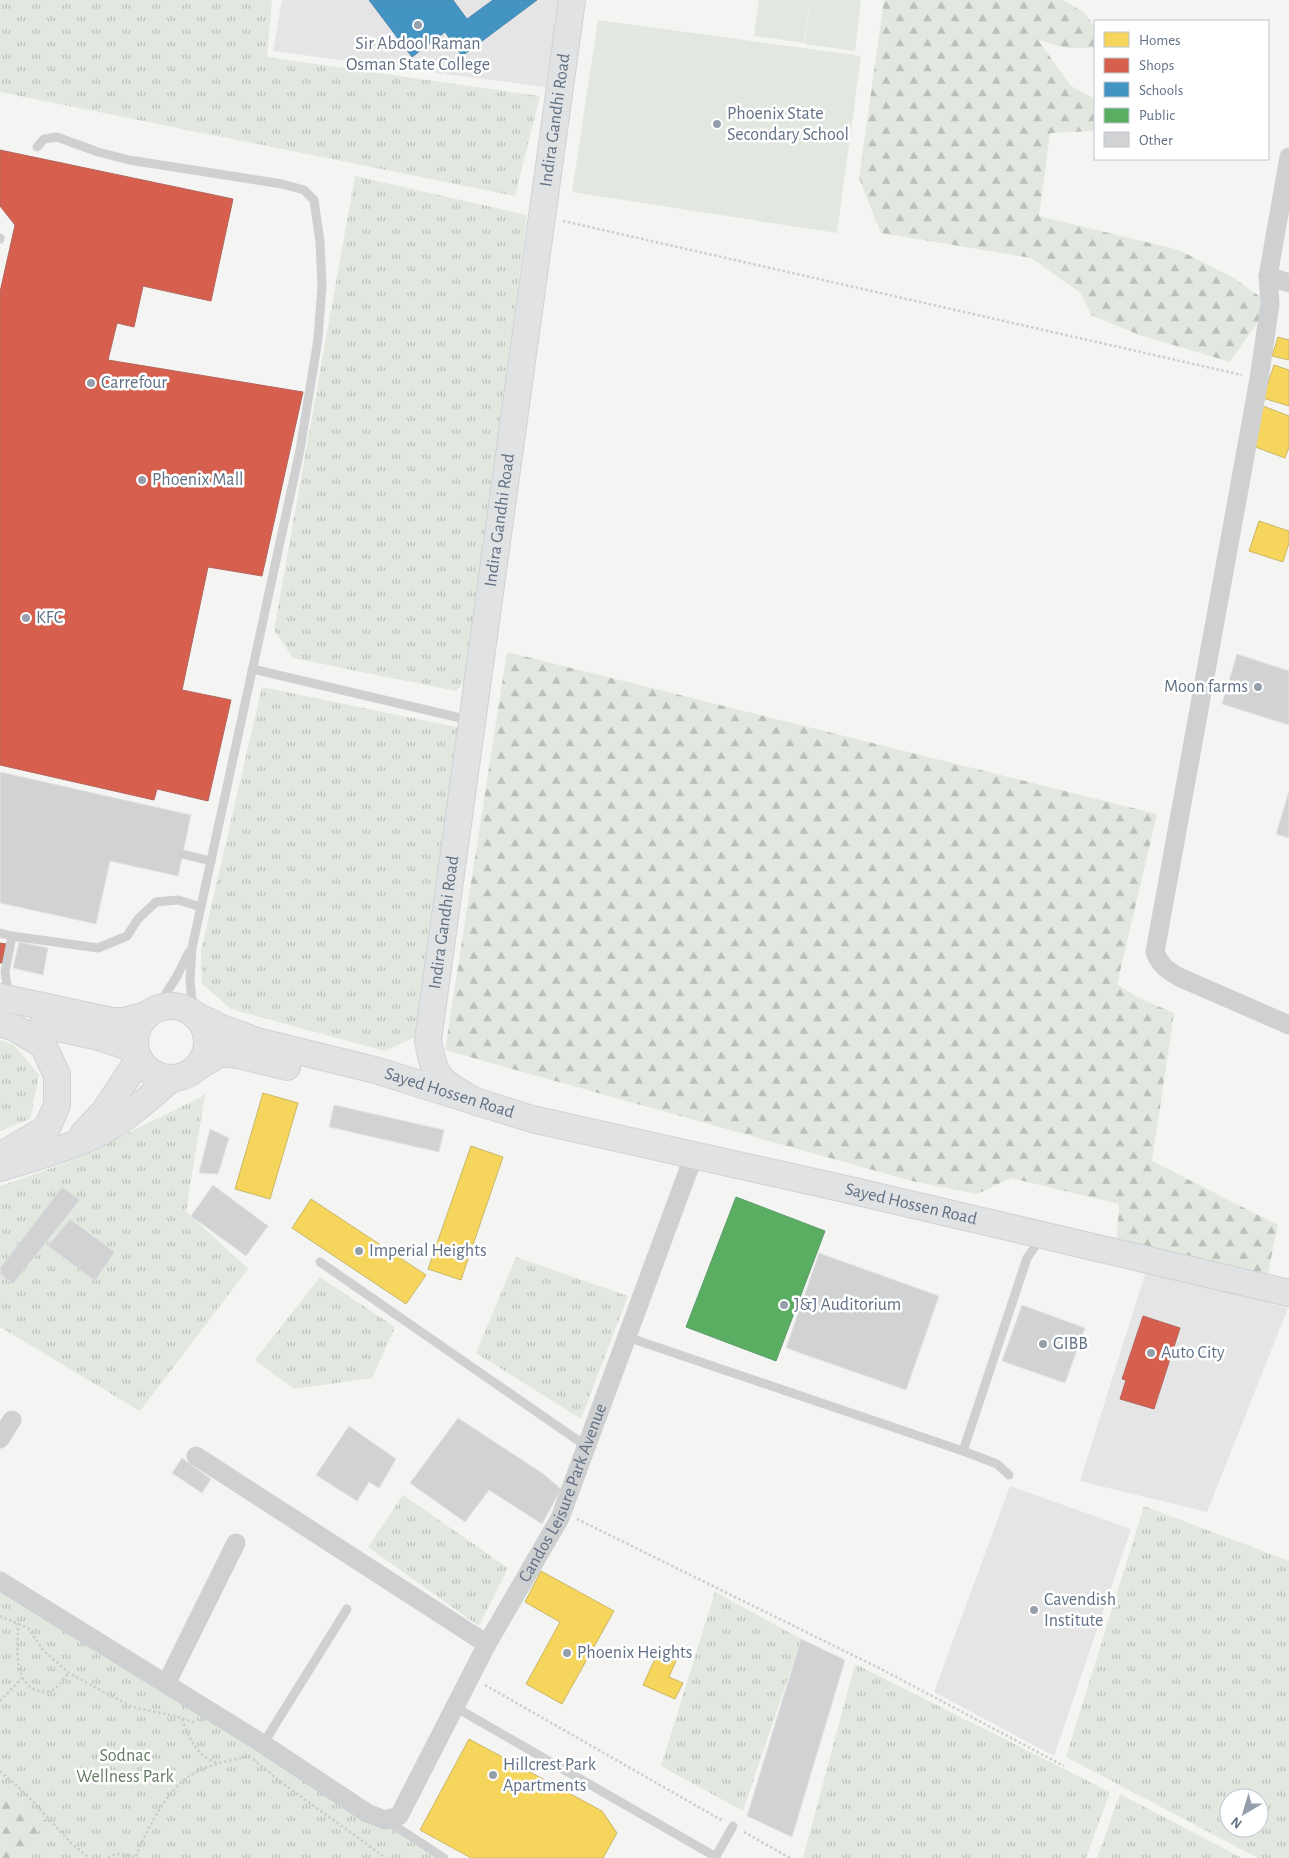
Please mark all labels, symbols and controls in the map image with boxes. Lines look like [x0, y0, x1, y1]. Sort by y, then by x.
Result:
marker: Sir Abdool Raman Osman State College [412, 19, 424, 31]
legend [1094, 20, 1269, 160]
text: Homes [1139, 33, 1181, 48]
place label: Sir Abdool Raman Osman State College [346, 35, 490, 74]
street label: Indira Gandhi Road [537, 52, 574, 188]
text: Shops [1139, 58, 1174, 73]
text: Schools [1139, 83, 1183, 98]
place label: Phoenix State Secondary School [727, 105, 849, 144]
text: Public [1139, 108, 1175, 123]
marker: Phoenix State Secondary School [711, 118, 723, 130]
text: Other [1139, 133, 1173, 148]
place label: Carrefour [101, 374, 167, 392]
marker: Carrefour [85, 377, 97, 389]
street label: Indira Gandhi Road [482, 452, 518, 588]
place label: Phoenix Mall [152, 471, 244, 489]
marker: Phoenix Mall [136, 474, 148, 486]
place label: KFC [36, 609, 63, 627]
marker: KFC [20, 612, 32, 624]
place label: Moon farms [1164, 678, 1248, 696]
marker: Moon farms [1252, 681, 1264, 693]
street label: Indira Gandhi Road [426, 855, 462, 990]
street label: Sayed Hossen Road [382, 1065, 516, 1122]
street label: Sayed Hossen Road [843, 1180, 979, 1229]
place label: Imperial Heights [369, 1242, 487, 1260]
marker: Imperial Heights [353, 1245, 365, 1257]
place label: J&J Auditorium [794, 1296, 901, 1314]
marker: J&J Auditorium [778, 1299, 790, 1311]
place label: GIBB [1053, 1335, 1088, 1353]
marker: GIBB [1037, 1338, 1049, 1350]
place label: Auto City [1161, 1344, 1225, 1362]
marker: Auto City [1145, 1347, 1157, 1359]
street label: Candos Leisure Park Avenue [516, 1401, 610, 1586]
place label: Cavendish Institute [1044, 1591, 1116, 1630]
marker: Cavendish Institute [1028, 1604, 1040, 1616]
place label: Phoenix Heights [577, 1644, 692, 1662]
marker: Phoenix Heights [561, 1647, 573, 1659]
park label: Sodnac Wellness Park [76, 1747, 174, 1786]
place label: Hillcrest Park Apartments [503, 1756, 597, 1795]
marker: Hillcrest Park Apartments [487, 1769, 499, 1781]
north arrow [1219, 1788, 1269, 1838]
text: N [1228, 1814, 1245, 1831]

